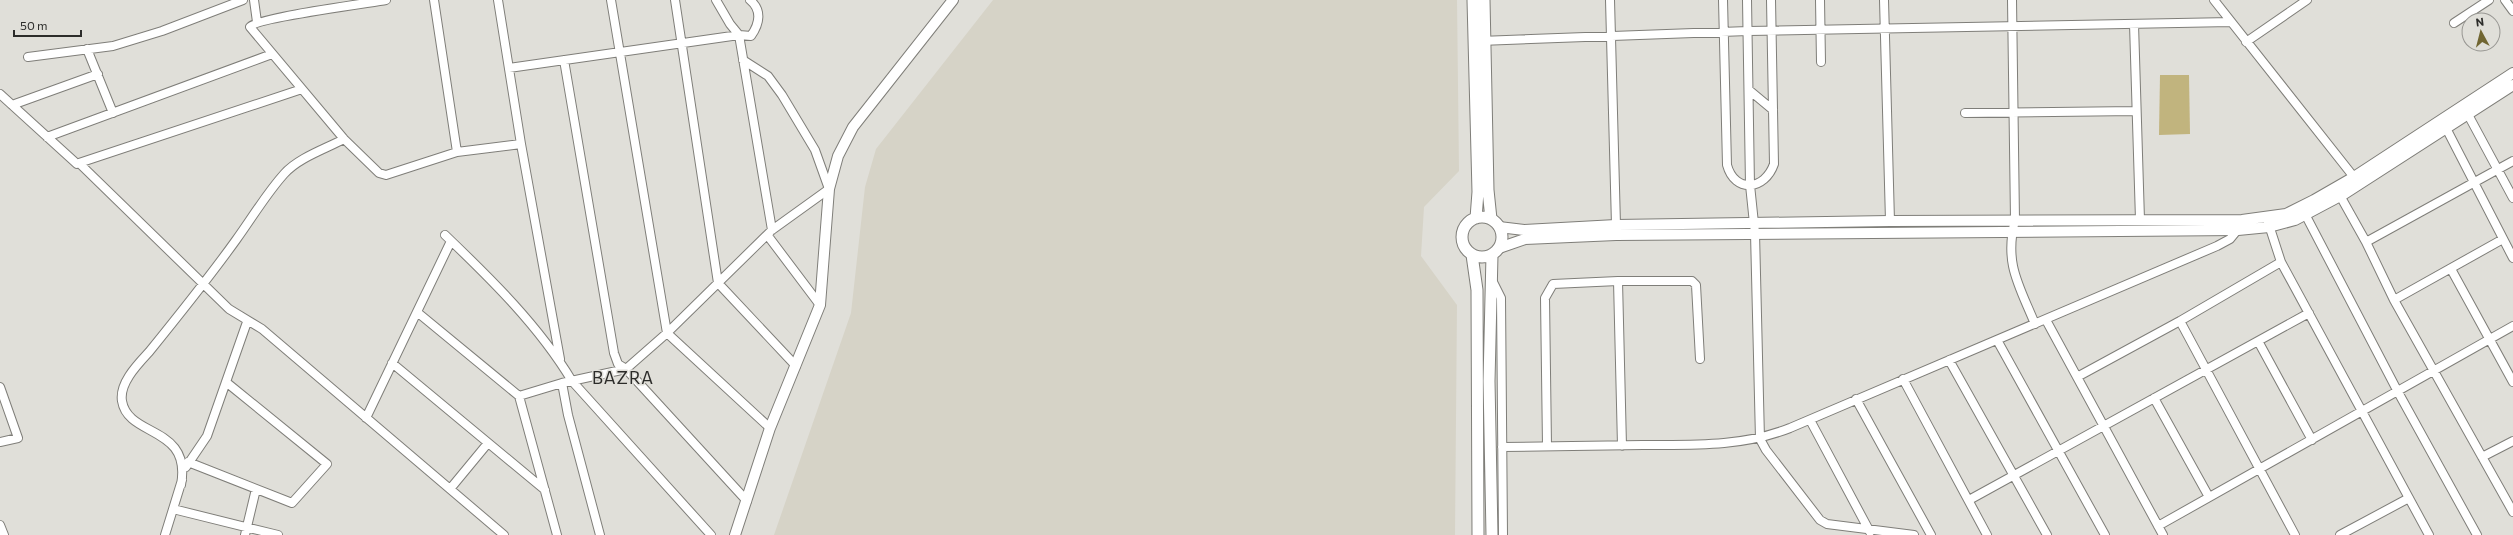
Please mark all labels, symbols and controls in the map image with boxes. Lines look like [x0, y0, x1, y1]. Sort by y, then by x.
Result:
scale bar [14, 12, 81, 38]
north arrow [2461, 12, 2501, 52]
text: N [2475, 15, 2485, 29]
text: 50 m [20, 18, 48, 32]
district label: BAZRA [592, 367, 654, 388]

